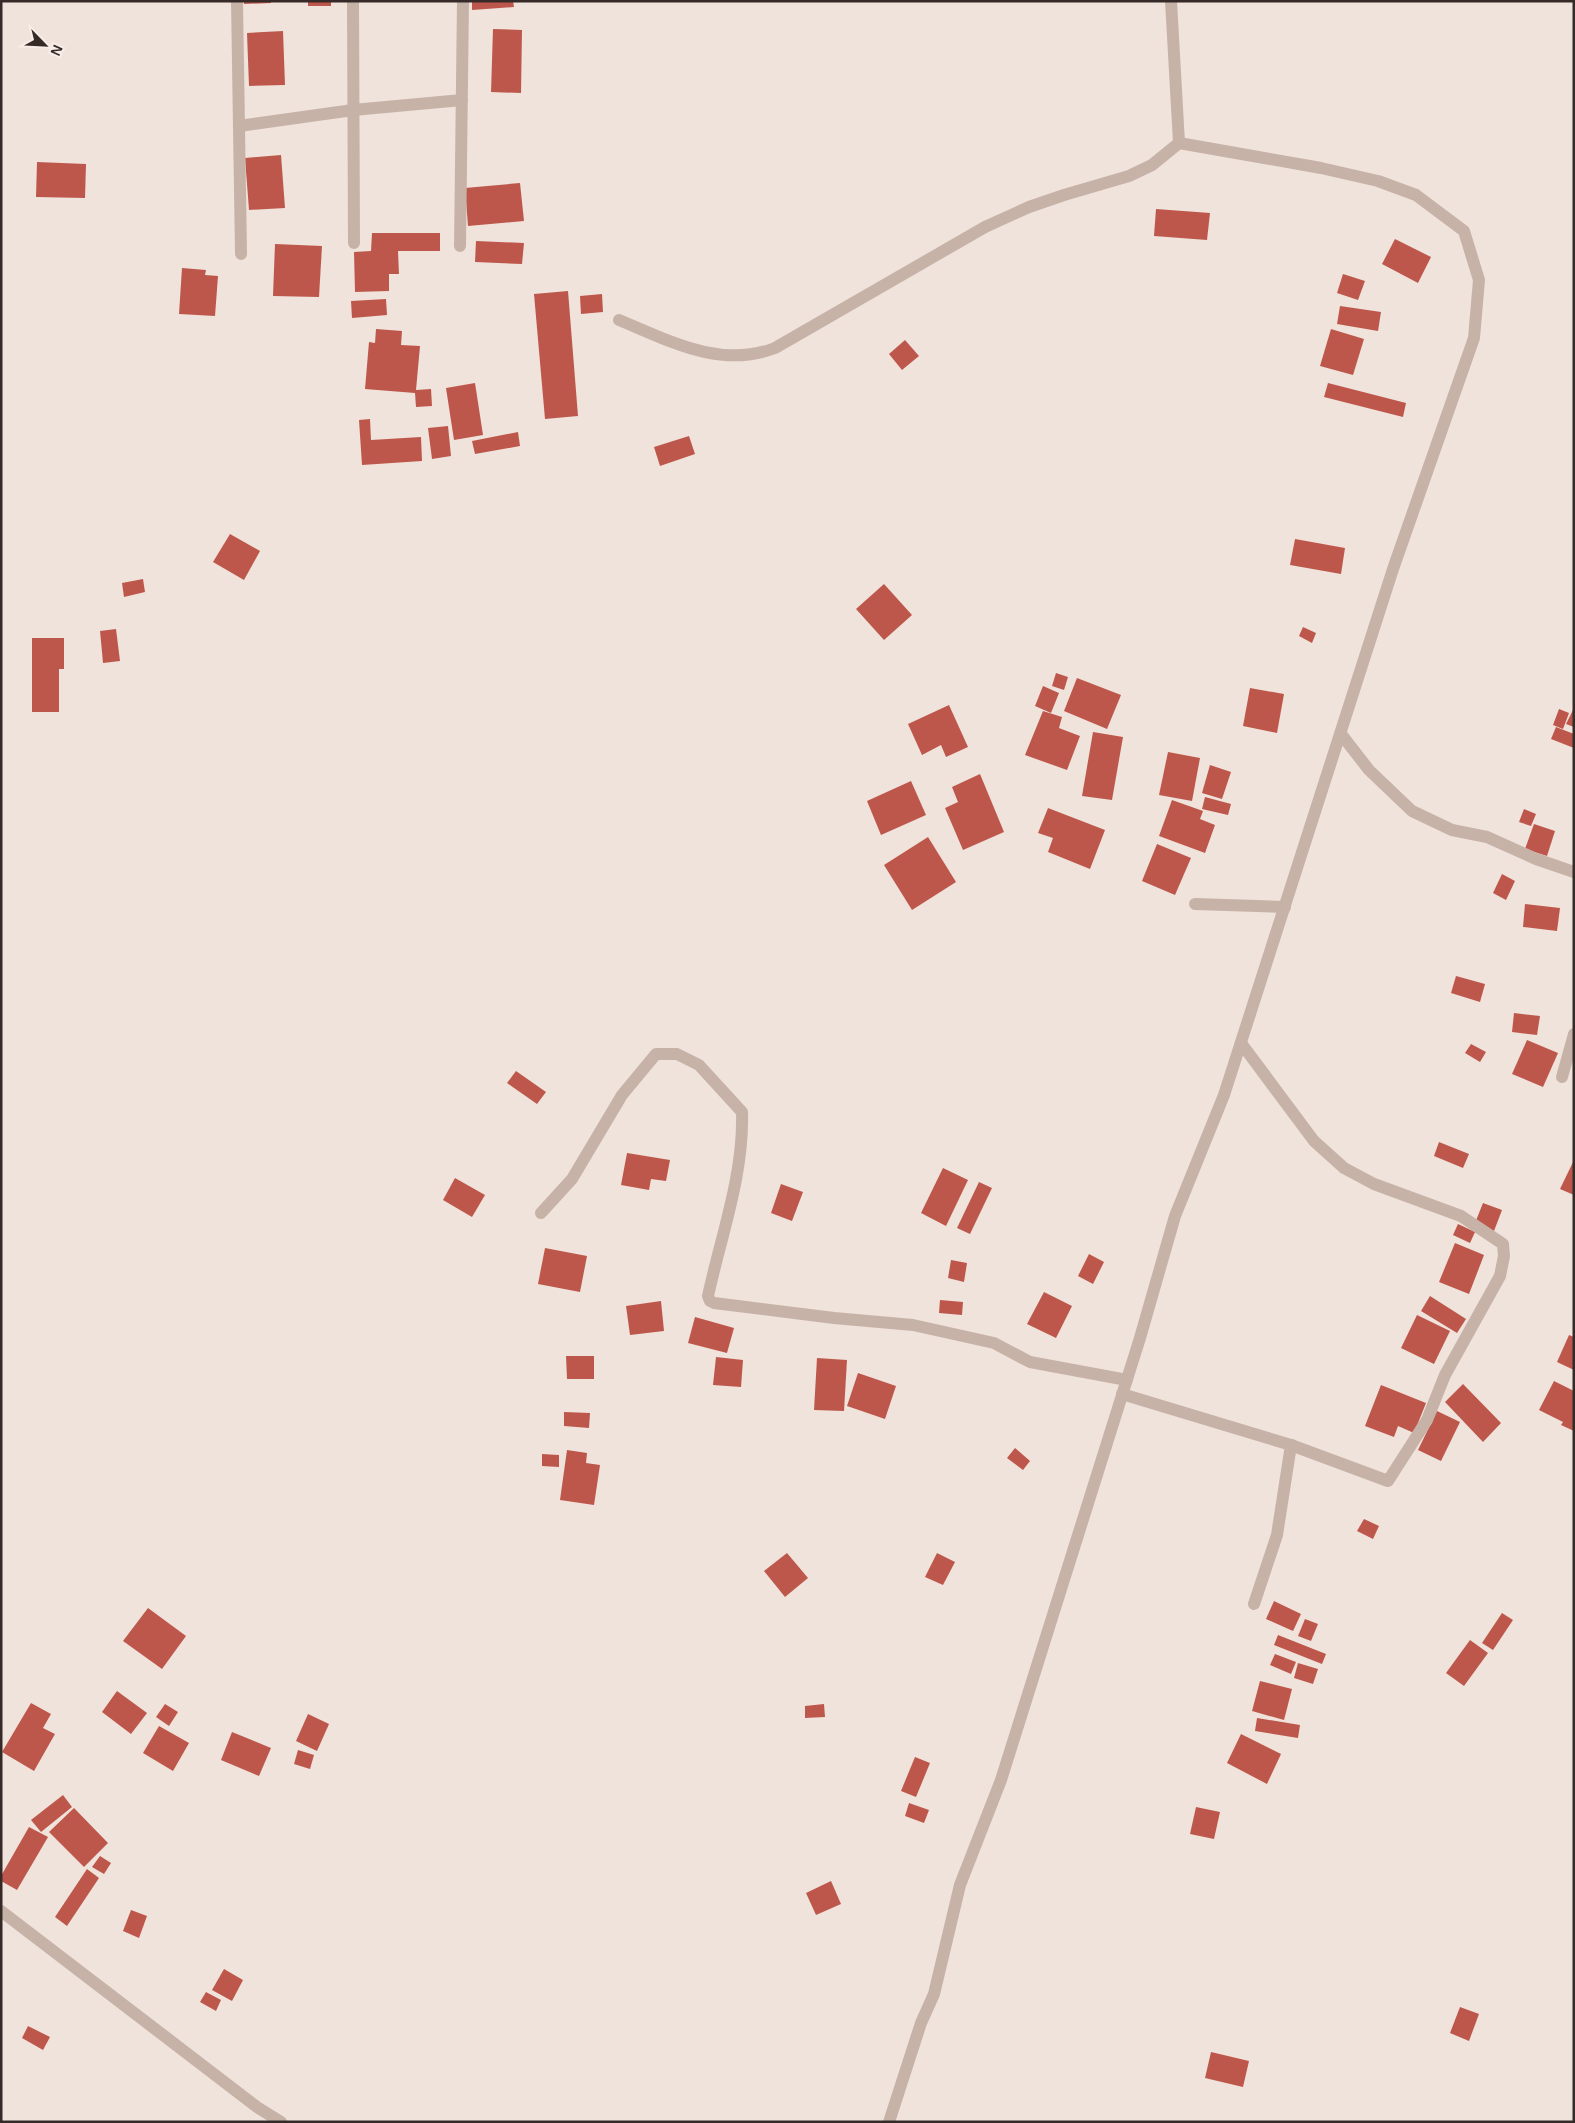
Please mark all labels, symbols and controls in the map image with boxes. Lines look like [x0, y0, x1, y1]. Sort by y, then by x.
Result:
north arrow [20, 20, 70, 70]
text: N [48, 42, 66, 58]

